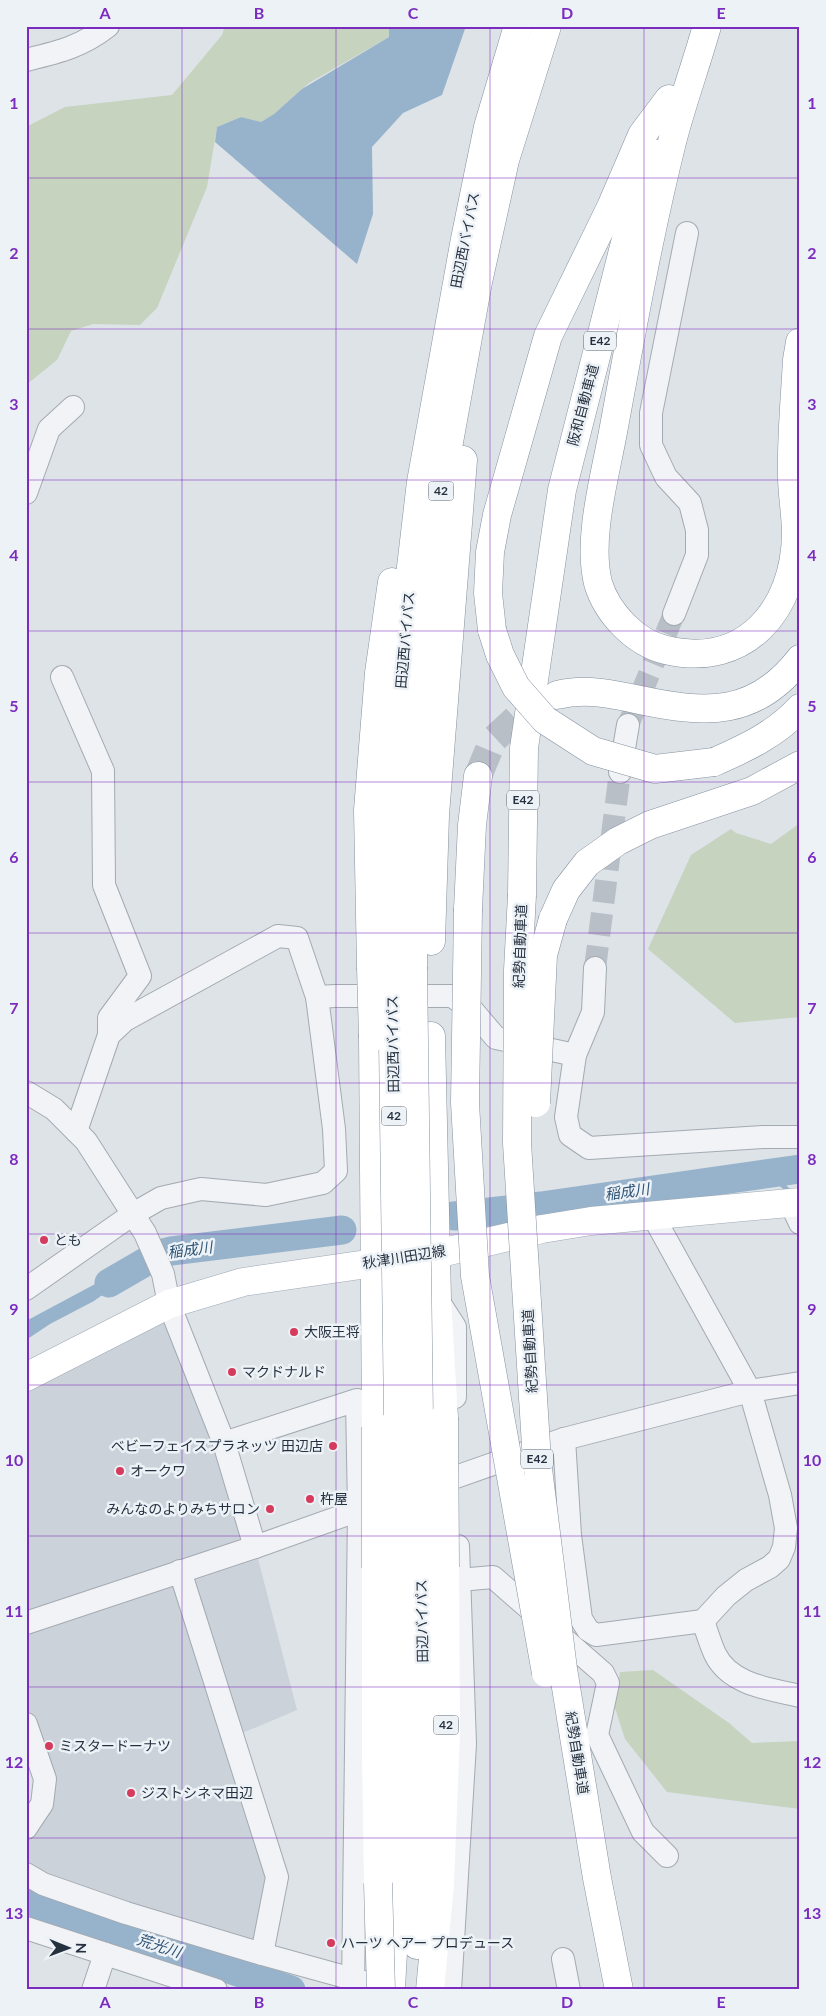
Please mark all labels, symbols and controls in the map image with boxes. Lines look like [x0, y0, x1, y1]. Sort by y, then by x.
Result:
text: A [98, 3, 111, 22]
text: B [254, 3, 264, 22]
text: C [408, 3, 419, 22]
text: D [561, 3, 573, 22]
text: E [716, 3, 726, 22]
text: 1 [9, 93, 19, 112]
text: 1 [807, 93, 817, 112]
street label: 田辺西バイパス [447, 190, 482, 289]
text: 2 [9, 243, 19, 262]
text: 2 [807, 243, 817, 262]
road number: E42 [584, 332, 616, 351]
street label: 阪和自動車道 [563, 362, 602, 448]
text: 3 [9, 394, 19, 413]
text: 3 [807, 394, 817, 413]
road number: 42 [428, 482, 454, 501]
text: 4 [9, 545, 19, 564]
text: 4 [807, 545, 817, 564]
street label: 田辺西バイパス [392, 591, 417, 689]
text: 5 [9, 696, 19, 715]
text: 5 [807, 696, 817, 715]
road number: E42 [507, 790, 539, 810]
text: 6 [9, 847, 19, 866]
text: 6 [807, 847, 817, 866]
street label: 紀勢自動車道 [510, 904, 529, 988]
street label: 田辺西バイパス [383, 995, 402, 1093]
text: 7 [9, 998, 19, 1017]
text: 7 [807, 998, 817, 1017]
road number: 42 [382, 1106, 406, 1126]
text: 8 [9, 1149, 19, 1168]
text: 8 [807, 1149, 817, 1168]
water label: 稲成川 [603, 1179, 652, 1203]
place label: とも [54, 1231, 82, 1248]
marker: とも [38, 1234, 50, 1246]
water label: 稲成川 [166, 1237, 215, 1261]
street label: 秋津川田辺線 [361, 1242, 447, 1271]
text: 9 [9, 1299, 19, 1318]
text: 9 [807, 1299, 817, 1318]
street label: 紀勢自動車道 [519, 1309, 540, 1393]
place label: 大阪王将 [304, 1323, 360, 1340]
marker: 大阪王将 [288, 1326, 300, 1338]
place label: マクドナルド [242, 1363, 326, 1380]
marker: マクドナルド [226, 1366, 238, 1378]
place label: ベビーフェイスプラネッツ 田辺店 [111, 1437, 323, 1454]
marker: ベビーフェイスプラネッツ 田辺店 [327, 1440, 339, 1452]
text: 10 [5, 1450, 23, 1469]
road number: E42 [521, 1450, 553, 1468]
text: 10 [803, 1450, 821, 1469]
place label: オークワ [130, 1462, 186, 1479]
marker: オークワ [114, 1465, 126, 1477]
place label: 杵屋 [320, 1490, 348, 1507]
marker: 杵屋 [304, 1493, 316, 1505]
place label: みんなのよりみちサロン [106, 1500, 260, 1517]
marker: みんなのよりみちサロン [264, 1503, 276, 1515]
street label: 田辺バイパス [412, 1579, 431, 1663]
text: 11 [5, 1601, 23, 1620]
text: 11 [803, 1601, 821, 1620]
street label: 紀勢自動車道 [563, 1710, 592, 1796]
road number: 42 [434, 1716, 458, 1734]
place label: ミスタードーナツ [59, 1737, 171, 1754]
marker: ミスタードーナツ [43, 1740, 55, 1752]
text: 12 [5, 1752, 23, 1771]
text: 12 [803, 1752, 821, 1771]
place label: ジストシネマ田辺 [141, 1784, 253, 1801]
marker: ジストシネマ田辺 [125, 1787, 137, 1799]
text: 13 [5, 1903, 23, 1922]
text: 13 [803, 1903, 821, 1922]
north arrow [42, 1924, 92, 1974]
water label: 荒光川 [135, 1930, 185, 1961]
place label: ハーツ ヘアー プロデュース [341, 1934, 514, 1951]
marker: ハーツ ヘアー プロデュース [325, 1937, 337, 1949]
text: N [73, 1943, 90, 1954]
text: A [98, 1992, 111, 2011]
text: B [254, 1992, 264, 2011]
text: C [408, 1992, 419, 2011]
text: D [561, 1992, 573, 2011]
text: E [716, 1992, 726, 2011]

